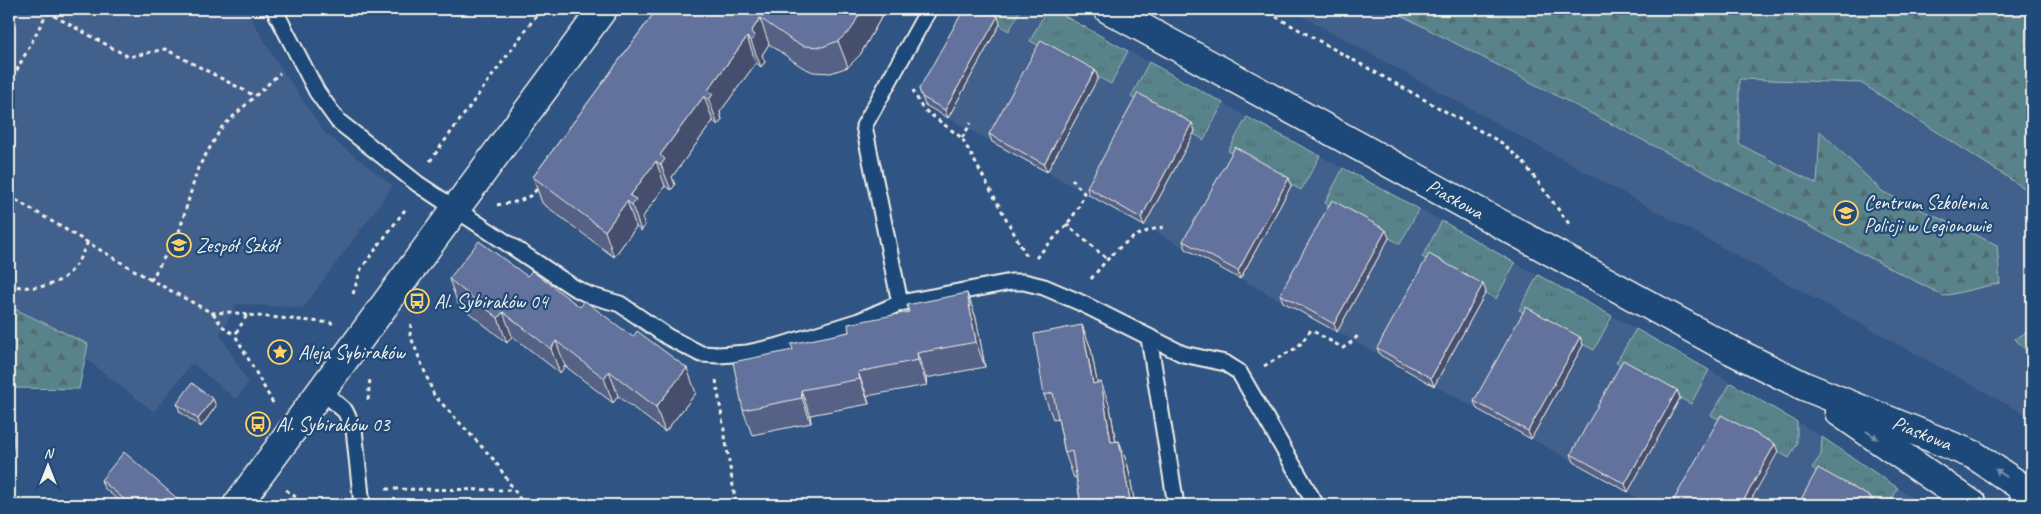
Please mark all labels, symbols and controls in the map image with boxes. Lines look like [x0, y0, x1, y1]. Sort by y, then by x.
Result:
street label: Piaskowa [1422, 173, 1489, 225]
place label: Centrum Szkolenia Policji w Legionowie [1864, 190, 1993, 238]
school or university icon: Centrum Szkolenia Policji w Legionowie [1833, 200, 1859, 226]
school or university icon: Zespół Szkół [166, 232, 192, 258]
place label: Zespół Szkół [196, 233, 282, 258]
bus stop icon: Al. Sybiraków 04 [404, 288, 430, 314]
place label: Al. Sybiraków 04 [434, 289, 550, 314]
place icon: Aleja Sybiraków [267, 339, 293, 365]
place label: Aleja Sybiraków [298, 340, 406, 365]
street label: Piaskowa [1889, 410, 1956, 457]
bus stop icon: Al. Sybiraków 03 [245, 411, 271, 437]
place label: Al. Sybiraków 03 [276, 412, 392, 437]
one-way arrow [1865, 430, 1879, 439]
north arrow [22, 442, 72, 492]
text: N [44, 445, 55, 462]
one-way arrow [1994, 468, 2008, 477]

